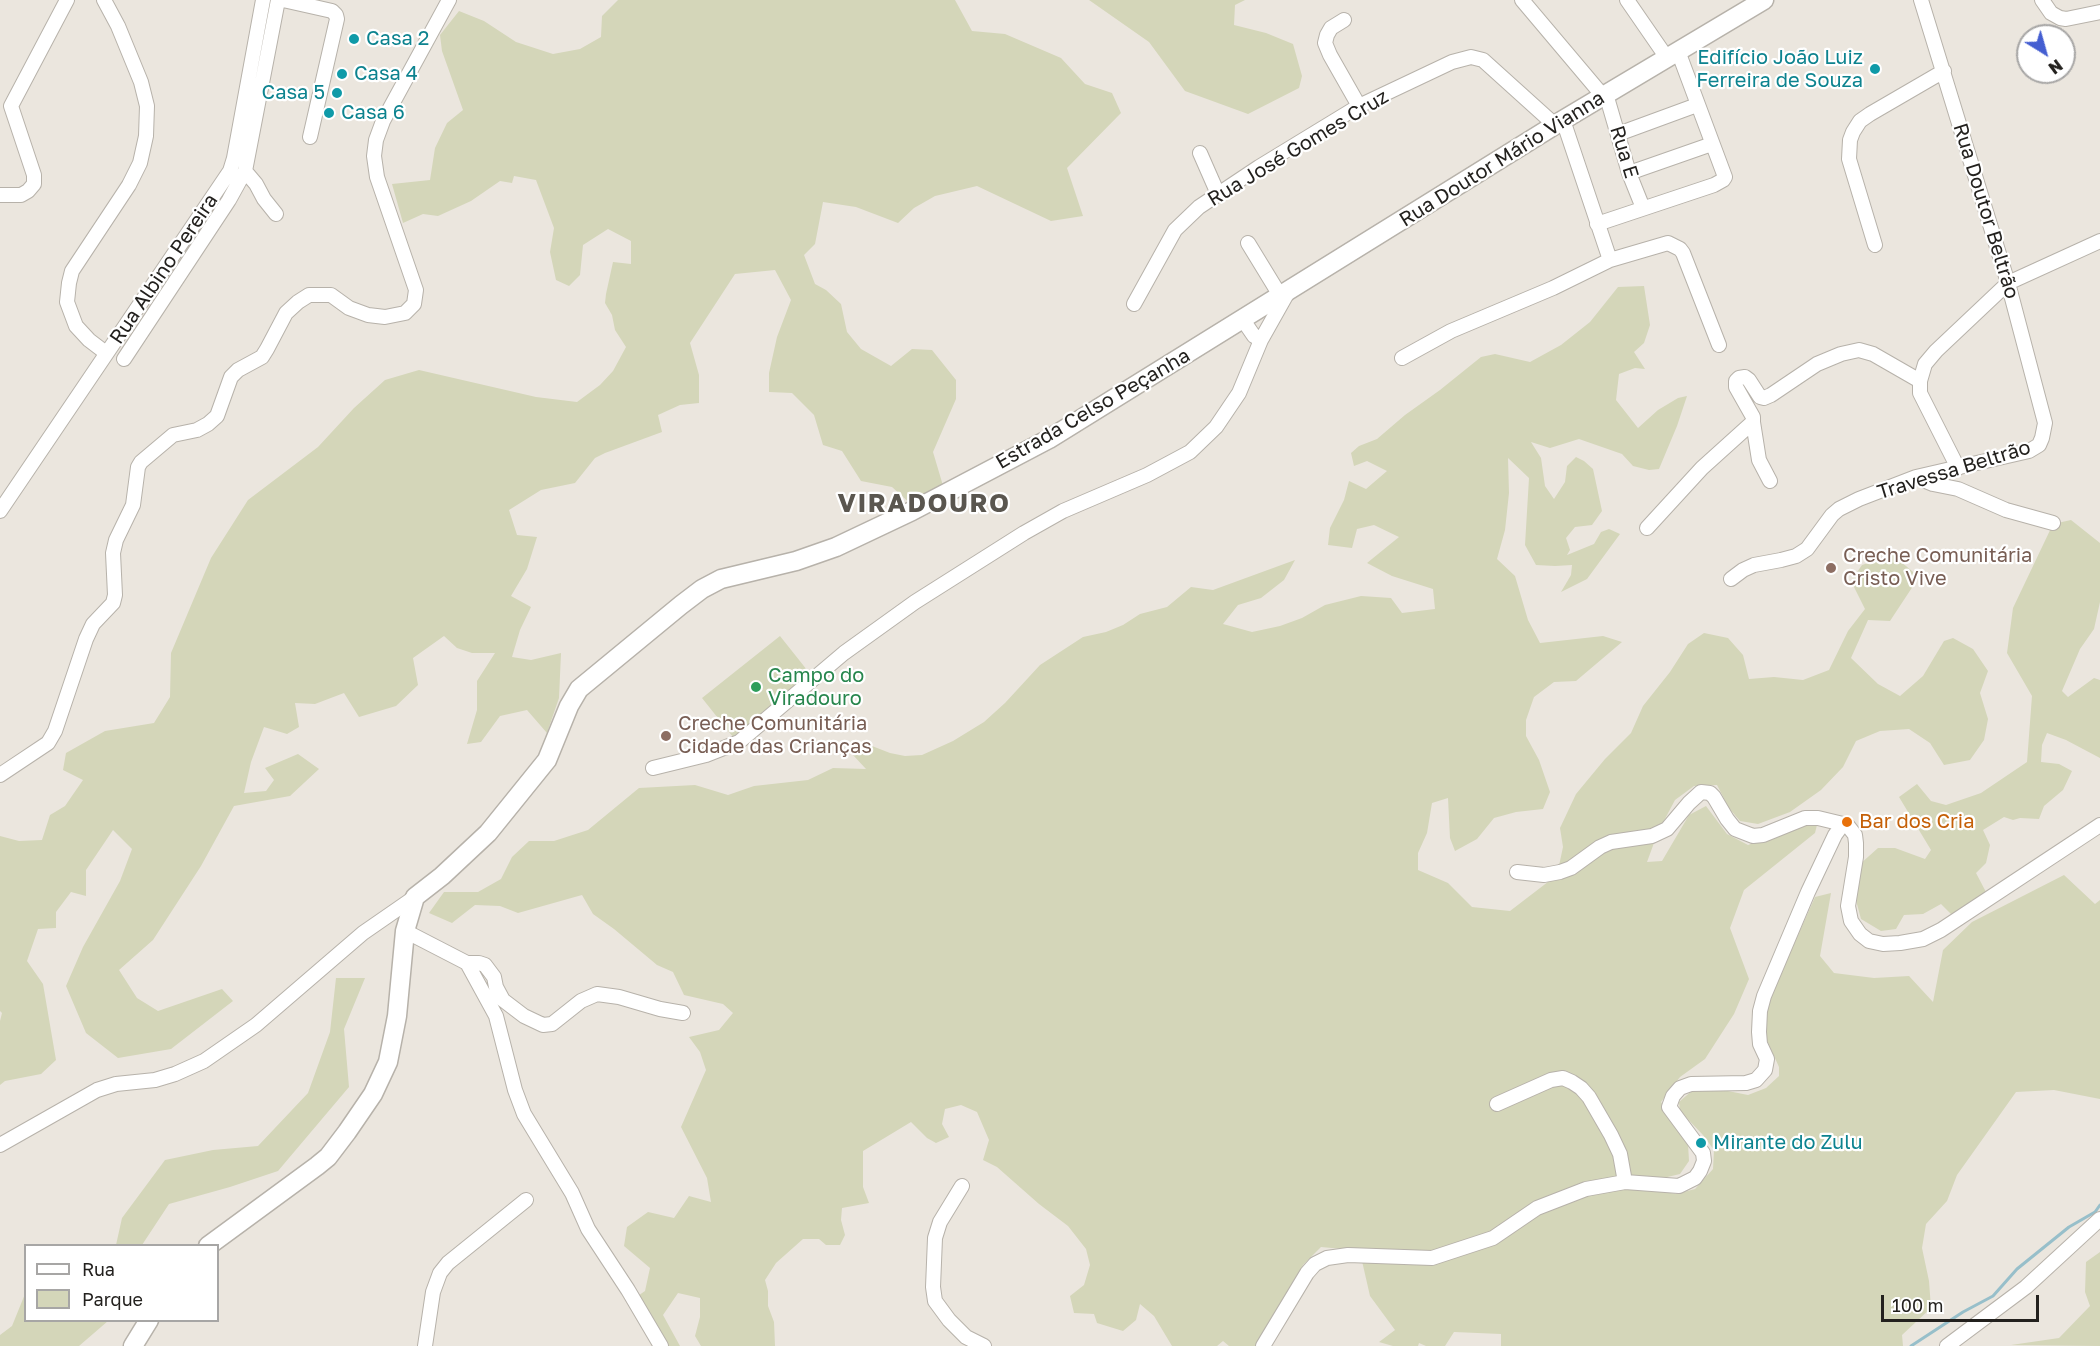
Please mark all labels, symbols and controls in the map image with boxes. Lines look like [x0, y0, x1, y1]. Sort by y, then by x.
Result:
north arrow [2016, 24, 2076, 84]
place label: Casa 2 [366, 27, 429, 51]
marker: Casa 2 [347, 32, 361, 46]
place label: Edifício João Luiz Ferreira de Souza [1696, 46, 1863, 93]
text: N [2045, 55, 2067, 78]
place label: Casa 4 [354, 62, 418, 86]
marker: Edifício João Luiz Ferreira de Souza [1868, 62, 1882, 76]
marker: Casa 4 [335, 67, 349, 81]
place label: Casa 5 [262, 81, 325, 105]
street label: Rua José Gomes Cruz [1203, 85, 1393, 211]
marker: Casa 5 [330, 86, 344, 100]
street label: Rua Doutor Mário Vianna [1395, 86, 1609, 232]
place label: Casa 6 [341, 101, 405, 125]
marker: Casa 6 [322, 106, 336, 120]
street label: Rua Doutor Beltrão [1948, 120, 2024, 302]
street label: Rua E [1605, 123, 1643, 181]
street label: Rua Albino Pereira [105, 189, 223, 349]
street label: Estrada Celso Peçanha [992, 344, 1194, 474]
street label: Travessa Beltrão [1875, 435, 2033, 505]
district label: VIRADOURO [837, 488, 1011, 520]
place label: Creche Comunitária Cristo Vive [1843, 544, 2032, 591]
marker: Creche Comunitária Cristo Vive [1824, 561, 1838, 575]
place label: Campo do Viradouro [768, 664, 864, 711]
marker: Campo do Viradouro [749, 680, 763, 694]
place label: Creche Comunitária Cidade das Crianças [678, 712, 872, 759]
marker: Creche Comunitária Cidade das Crianças [659, 729, 673, 743]
place label: Bar dos Cria [1859, 810, 1974, 834]
marker: Bar dos Cria [1840, 815, 1854, 829]
place label: Mirante do Zulu [1713, 1131, 1863, 1155]
marker: Mirante do Zulu [1694, 1136, 1708, 1150]
legend [24, 1244, 219, 1322]
text: Rua [82, 1258, 115, 1280]
scale bar [1884, 1283, 2042, 1321]
text: Parque [82, 1288, 143, 1310]
text: 100 m [1892, 1294, 1943, 1316]

